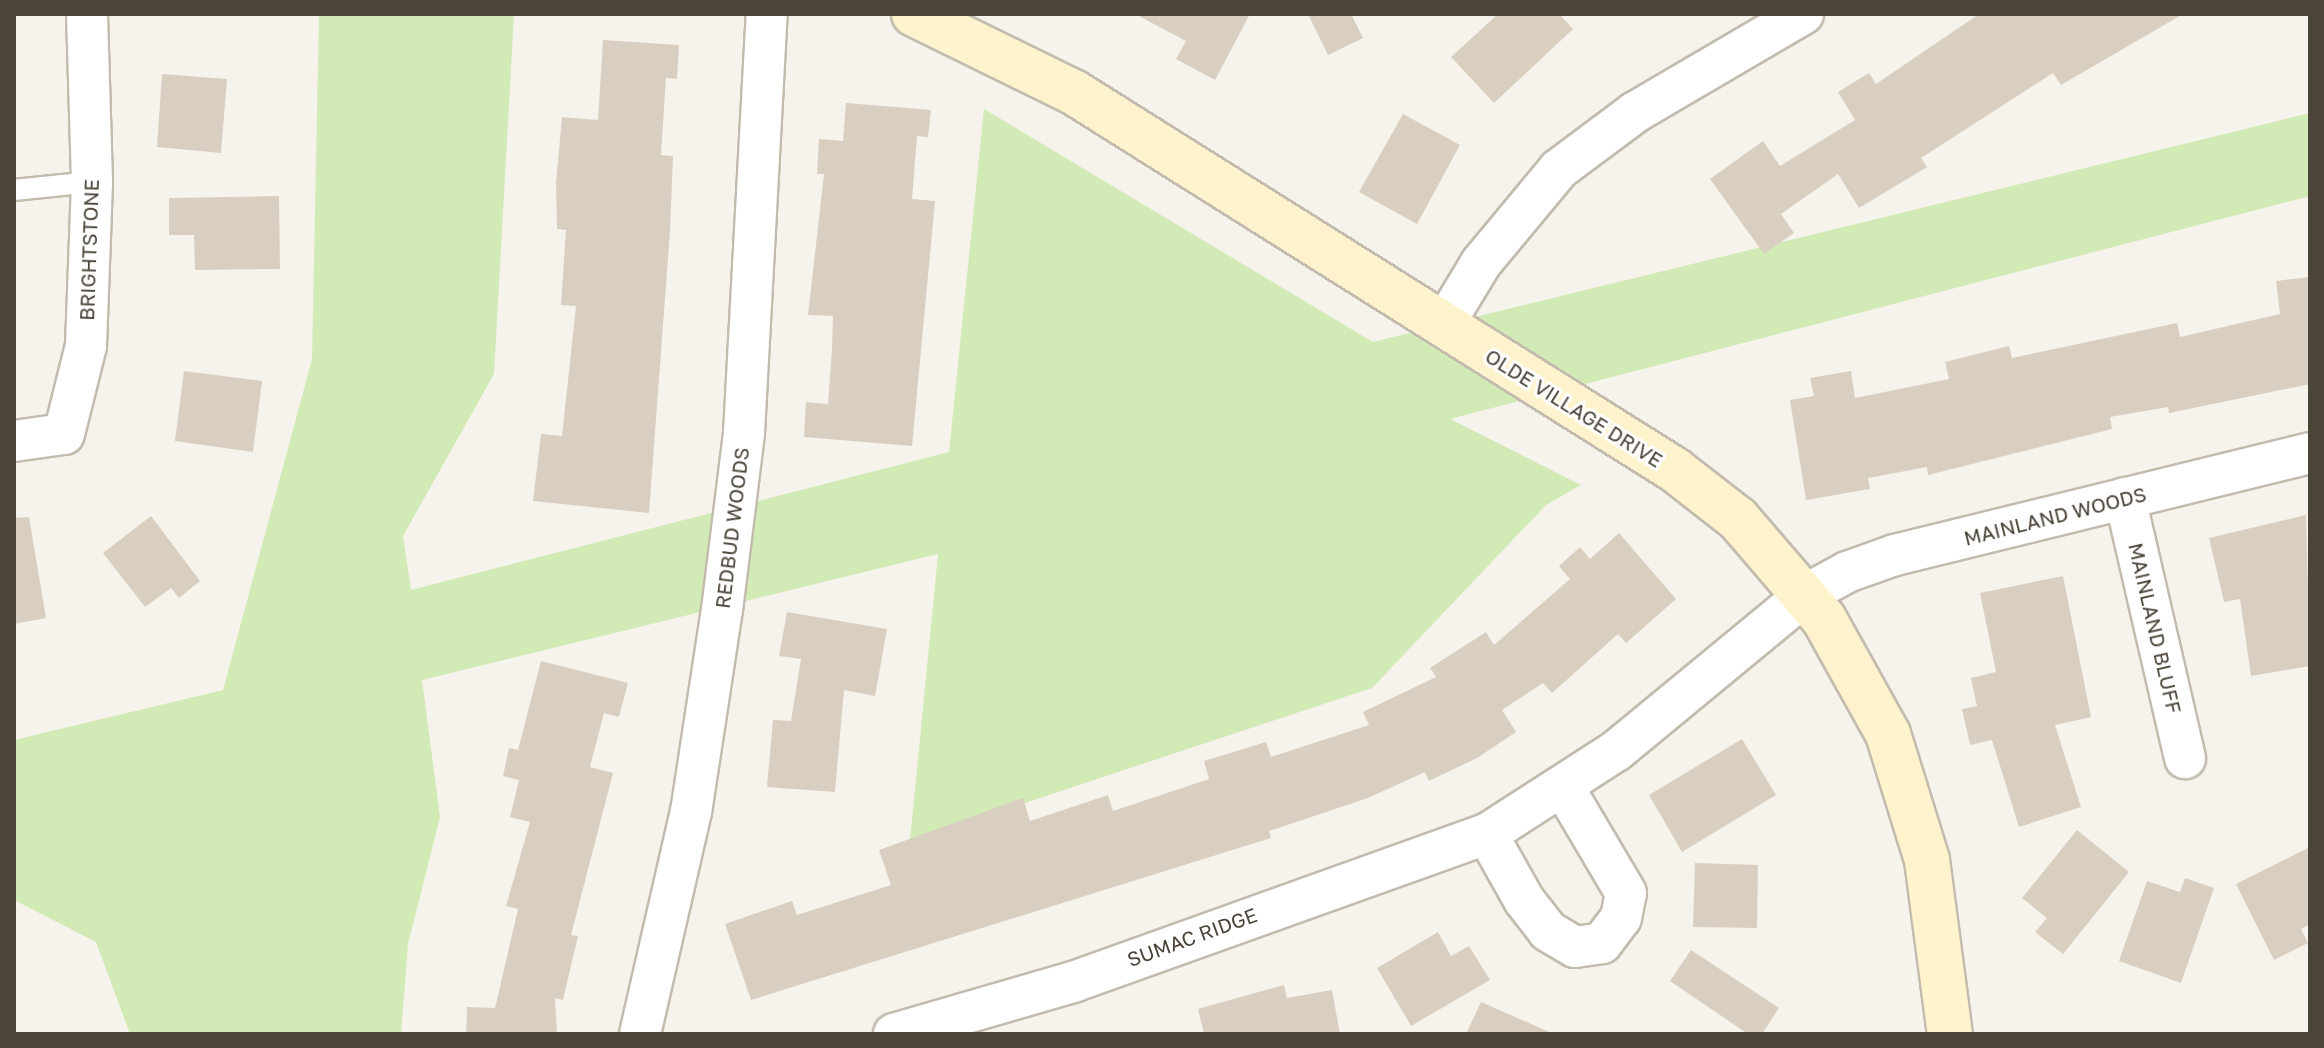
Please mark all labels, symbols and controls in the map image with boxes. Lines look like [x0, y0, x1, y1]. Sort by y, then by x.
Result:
street label: BRIGHTSTONE [75, 179, 103, 321]
street label: OLDE VILLAGE DRIVE [1481, 344, 1667, 472]
street label: REDBUD WOODS [710, 446, 754, 610]
street label: MAINLAND WOODS [1961, 482, 2149, 550]
street label: MAINLAND BLUFF [2124, 540, 2186, 716]
street label: SUMAC RIDGE [1124, 902, 1260, 972]

